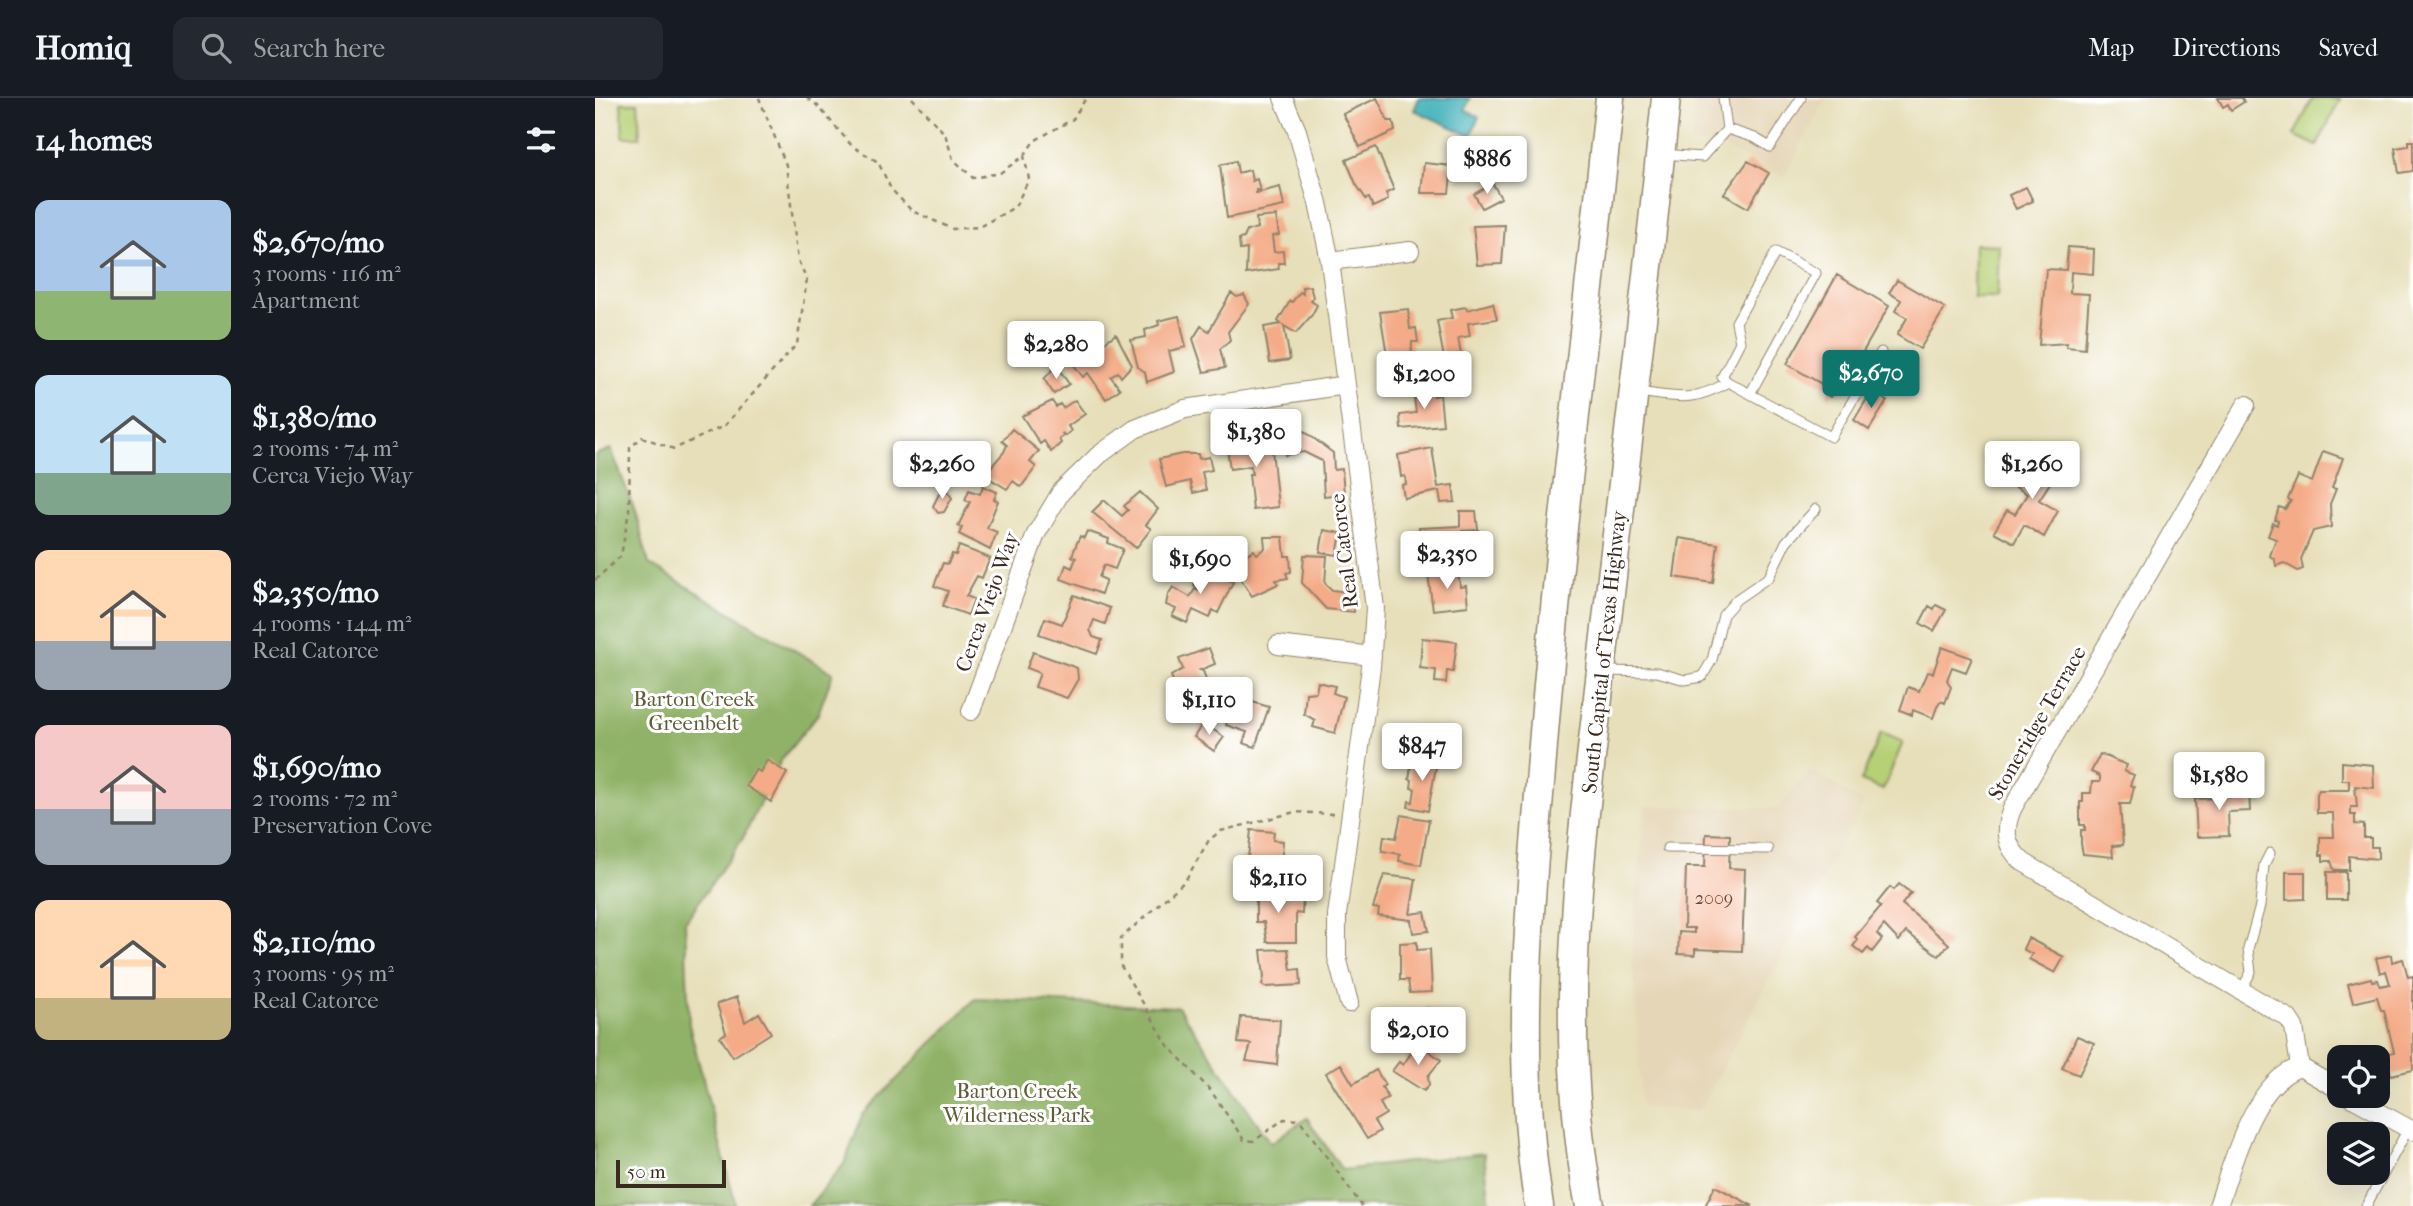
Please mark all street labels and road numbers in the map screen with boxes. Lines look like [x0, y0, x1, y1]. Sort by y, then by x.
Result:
street label: Real Catorce [1325, 492, 1363, 610]
street label: South Capital of Texas Highway [1577, 509, 1631, 795]
street label: Cerca Viejo Way [951, 528, 1024, 675]
street label: Stoneridge Terrace [1983, 642, 2091, 804]

